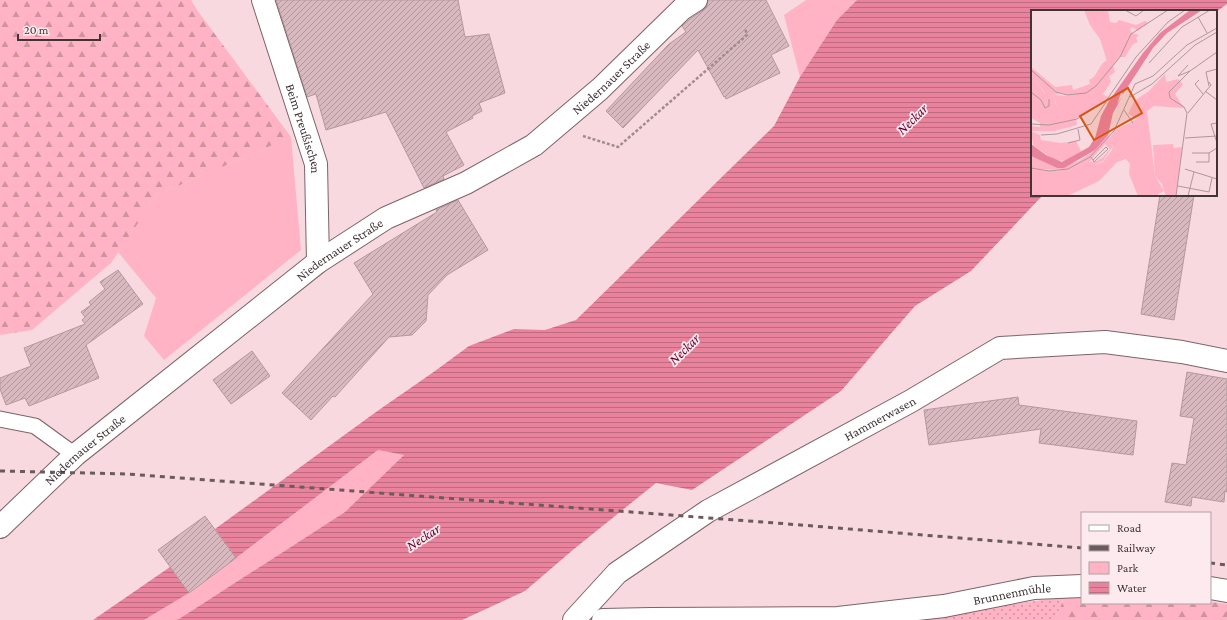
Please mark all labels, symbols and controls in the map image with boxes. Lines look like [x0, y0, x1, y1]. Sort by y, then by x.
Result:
inset map [1031, 10, 1217, 196]
scale bar [18, 16, 100, 42]
text: 20 m [24, 23, 49, 37]
street label: Niedernauer Straße [569, 37, 653, 117]
street label: Beim Preußischen [283, 82, 324, 174]
water label: Neckar [893, 100, 931, 138]
street label: Niedernauer Straße [293, 215, 386, 284]
water label: Neckar [665, 330, 703, 368]
street label: Hammerwasen [841, 393, 918, 443]
street label: Niedernauer Straße [41, 411, 128, 488]
legend [1081, 512, 1211, 604]
water label: Neckar [403, 520, 444, 554]
text: Road [1117, 521, 1142, 535]
text: Railway [1117, 541, 1156, 555]
text: Park [1117, 561, 1139, 575]
street label: Brunnenmühle [972, 580, 1052, 607]
text: Water [1117, 581, 1147, 595]

